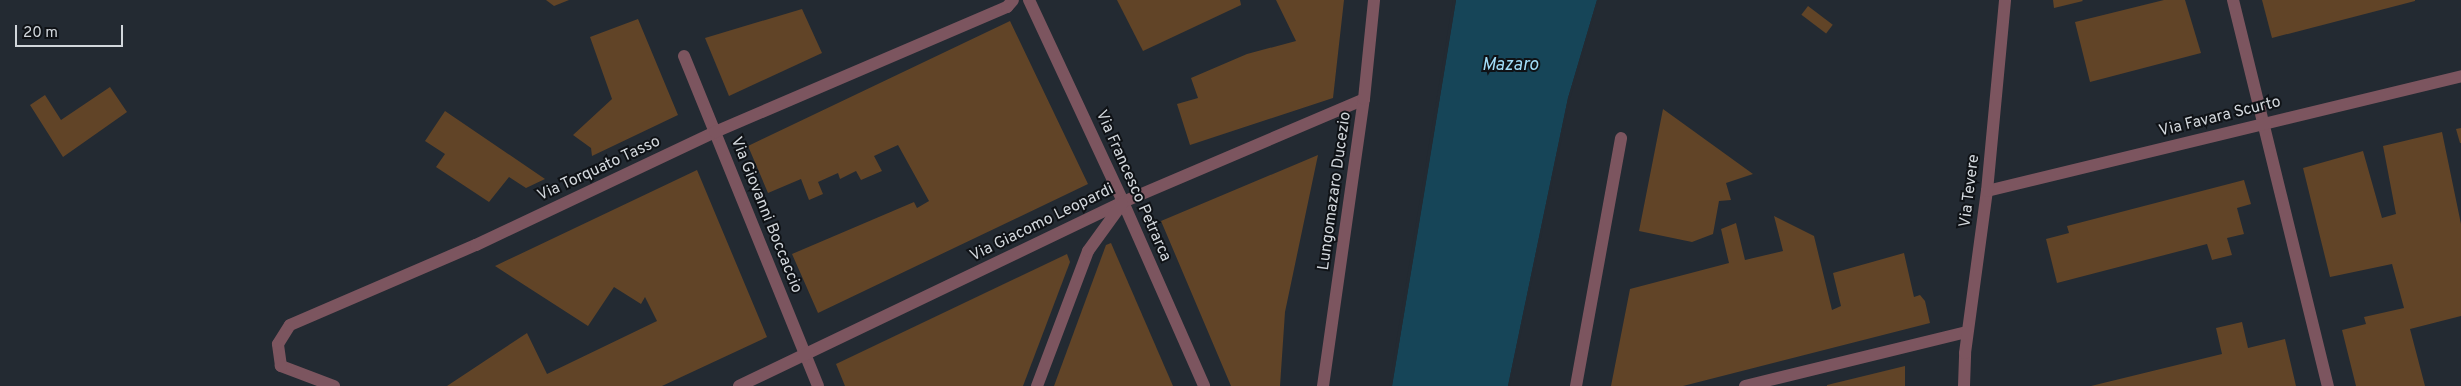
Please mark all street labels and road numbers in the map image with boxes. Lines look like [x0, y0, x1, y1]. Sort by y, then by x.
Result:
street label: Via Favara Scurto [2157, 93, 2283, 141]
street label: Via Francesco Petrarca [1091, 107, 1175, 265]
street label: Lungomazaro Ducezio [1314, 111, 1356, 271]
street label: Via Torquato Tasso [534, 132, 664, 206]
street label: Via Giovanni Boccaccio [726, 134, 806, 296]
street label: Via Tevere [1956, 153, 1984, 229]
street label: Via Giacomo Leopardi [967, 180, 1117, 266]

